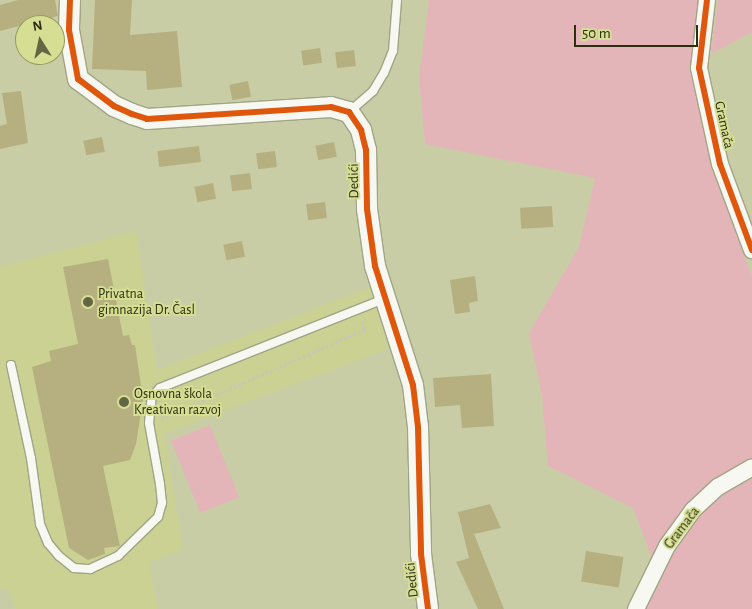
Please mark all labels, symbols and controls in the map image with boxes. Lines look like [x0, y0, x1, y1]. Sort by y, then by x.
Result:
north arrow [15, 15, 65, 65]
scale bar [577, 15, 701, 47]
text: N [32, 18, 44, 34]
text: 50 m [582, 26, 611, 41]
street label: Gramača [711, 100, 737, 150]
street label: Dedići [345, 163, 363, 199]
place label: Privatna gimnazija Dr. Časl [98, 286, 195, 318]
marker: Privatna gimnazija Dr. Časl [82, 296, 94, 308]
place label: Osnovna škola Kreativan razvoj [134, 386, 221, 418]
marker: Osnovna škola Kreativan razvoj [118, 396, 130, 408]
street label: Gramača [661, 504, 703, 552]
street label: Dedići [402, 562, 422, 598]

